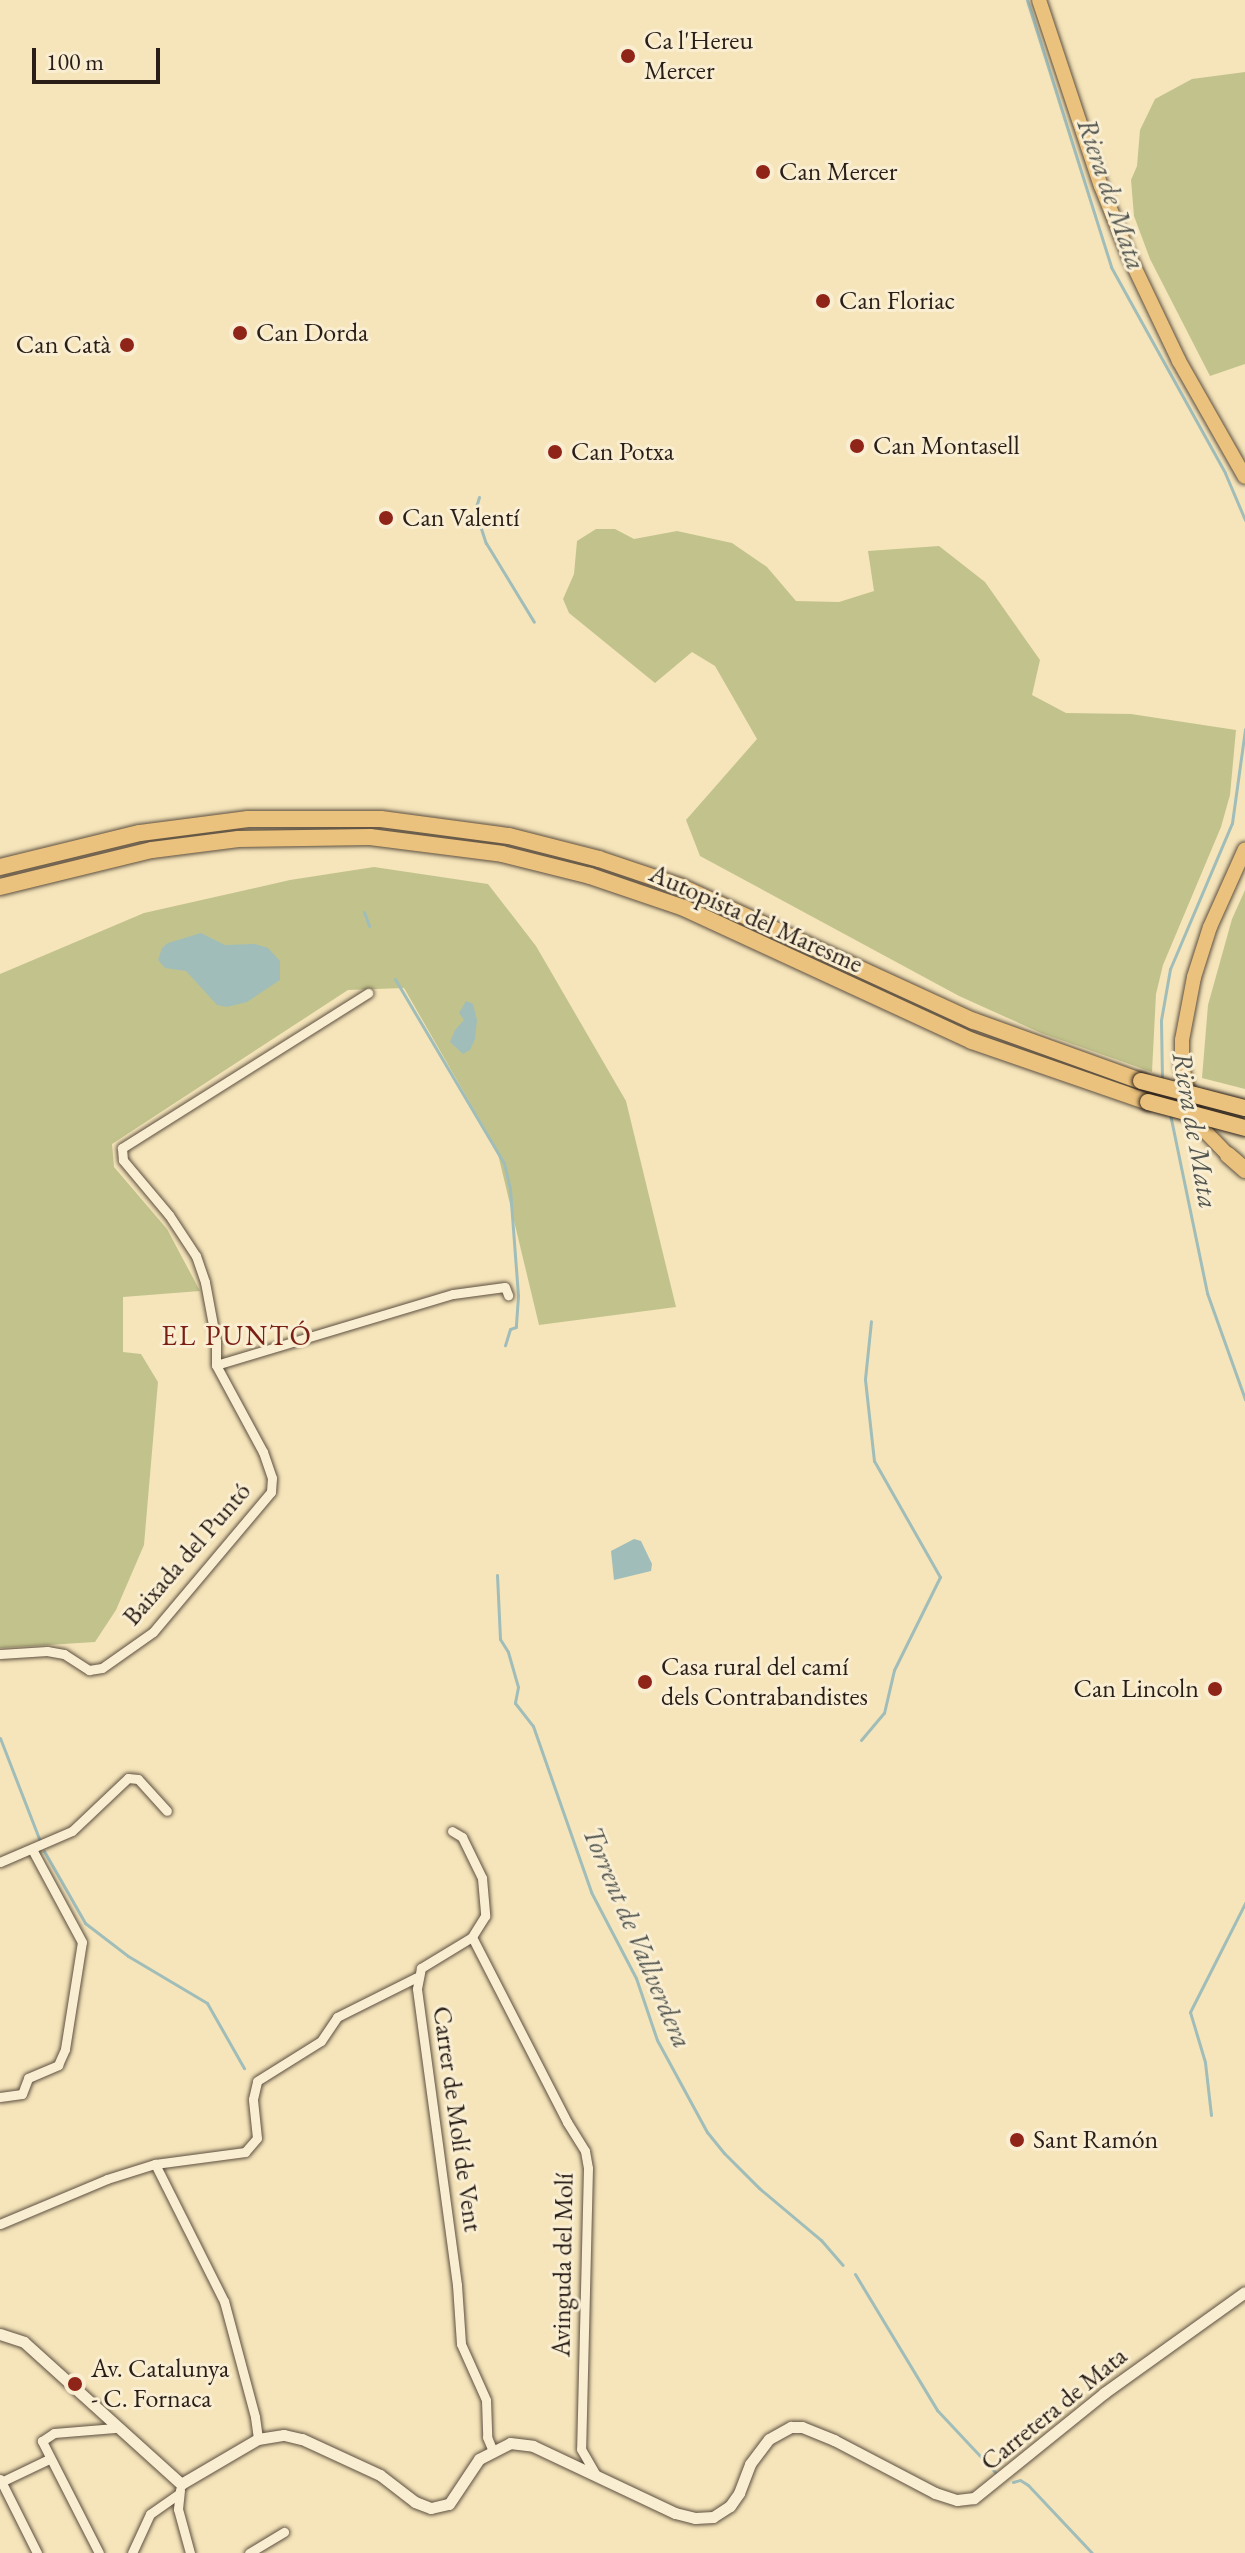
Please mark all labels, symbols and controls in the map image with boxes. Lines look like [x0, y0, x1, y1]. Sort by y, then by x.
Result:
place label: Ca l'Hereu Mercer [644, 25, 753, 86]
scale bar [36, 32, 164, 82]
text: 100 m [46, 46, 104, 77]
marker: Ca l'Hereu Mercer [619, 47, 637, 65]
water label: Riera de Mata [1070, 114, 1154, 274]
place label: Can Mercer [779, 156, 897, 188]
marker: Can Mercer [754, 163, 772, 181]
place label: Can Floriac [839, 285, 955, 317]
marker: Can Floriac [814, 292, 832, 310]
place label: Can Dorda [256, 317, 368, 349]
marker: Can Dorda [231, 324, 249, 342]
place label: Can Catà [16, 329, 111, 361]
marker: Can Catà [118, 336, 136, 354]
place label: Can Montasell [873, 430, 1020, 462]
place label: Can Potxa [571, 436, 674, 468]
marker: Can Montasell [848, 437, 866, 455]
marker: Can Potxa [546, 443, 564, 461]
place label: Can Valentí [402, 502, 520, 534]
marker: Can Valentí [377, 509, 395, 527]
street label: Autopista del Maresme [644, 858, 868, 980]
water label: Riera de Mata [1166, 1049, 1226, 1211]
district label: EL PUNTÓ [161, 1318, 313, 1352]
street label: Baixada del Puntó [116, 1476, 258, 1632]
place label: Casa rural del camí dels Contrabandistes [661, 1651, 868, 1712]
marker: Casa rural del camí dels Contrabandistes [636, 1673, 654, 1691]
place label: Can Lincoln [1073, 1673, 1199, 1705]
marker: Can Lincoln [1206, 1680, 1224, 1698]
water label: Torrent de Vallverdera [576, 1821, 700, 2053]
street label: Carrer de Molí de Vent [426, 2004, 488, 2234]
place label: Sant Ramón [1033, 2124, 1158, 2156]
marker: Sant Ramón [1008, 2131, 1026, 2149]
street label: Avinguda del Molí [546, 2173, 580, 2357]
street label: Carretera de Mata [975, 2340, 1133, 2478]
place label: Av. Catalunya - C. Fornaca [91, 2353, 229, 2414]
marker: Av. Catalunya - C. Fornaca [66, 2375, 84, 2393]

